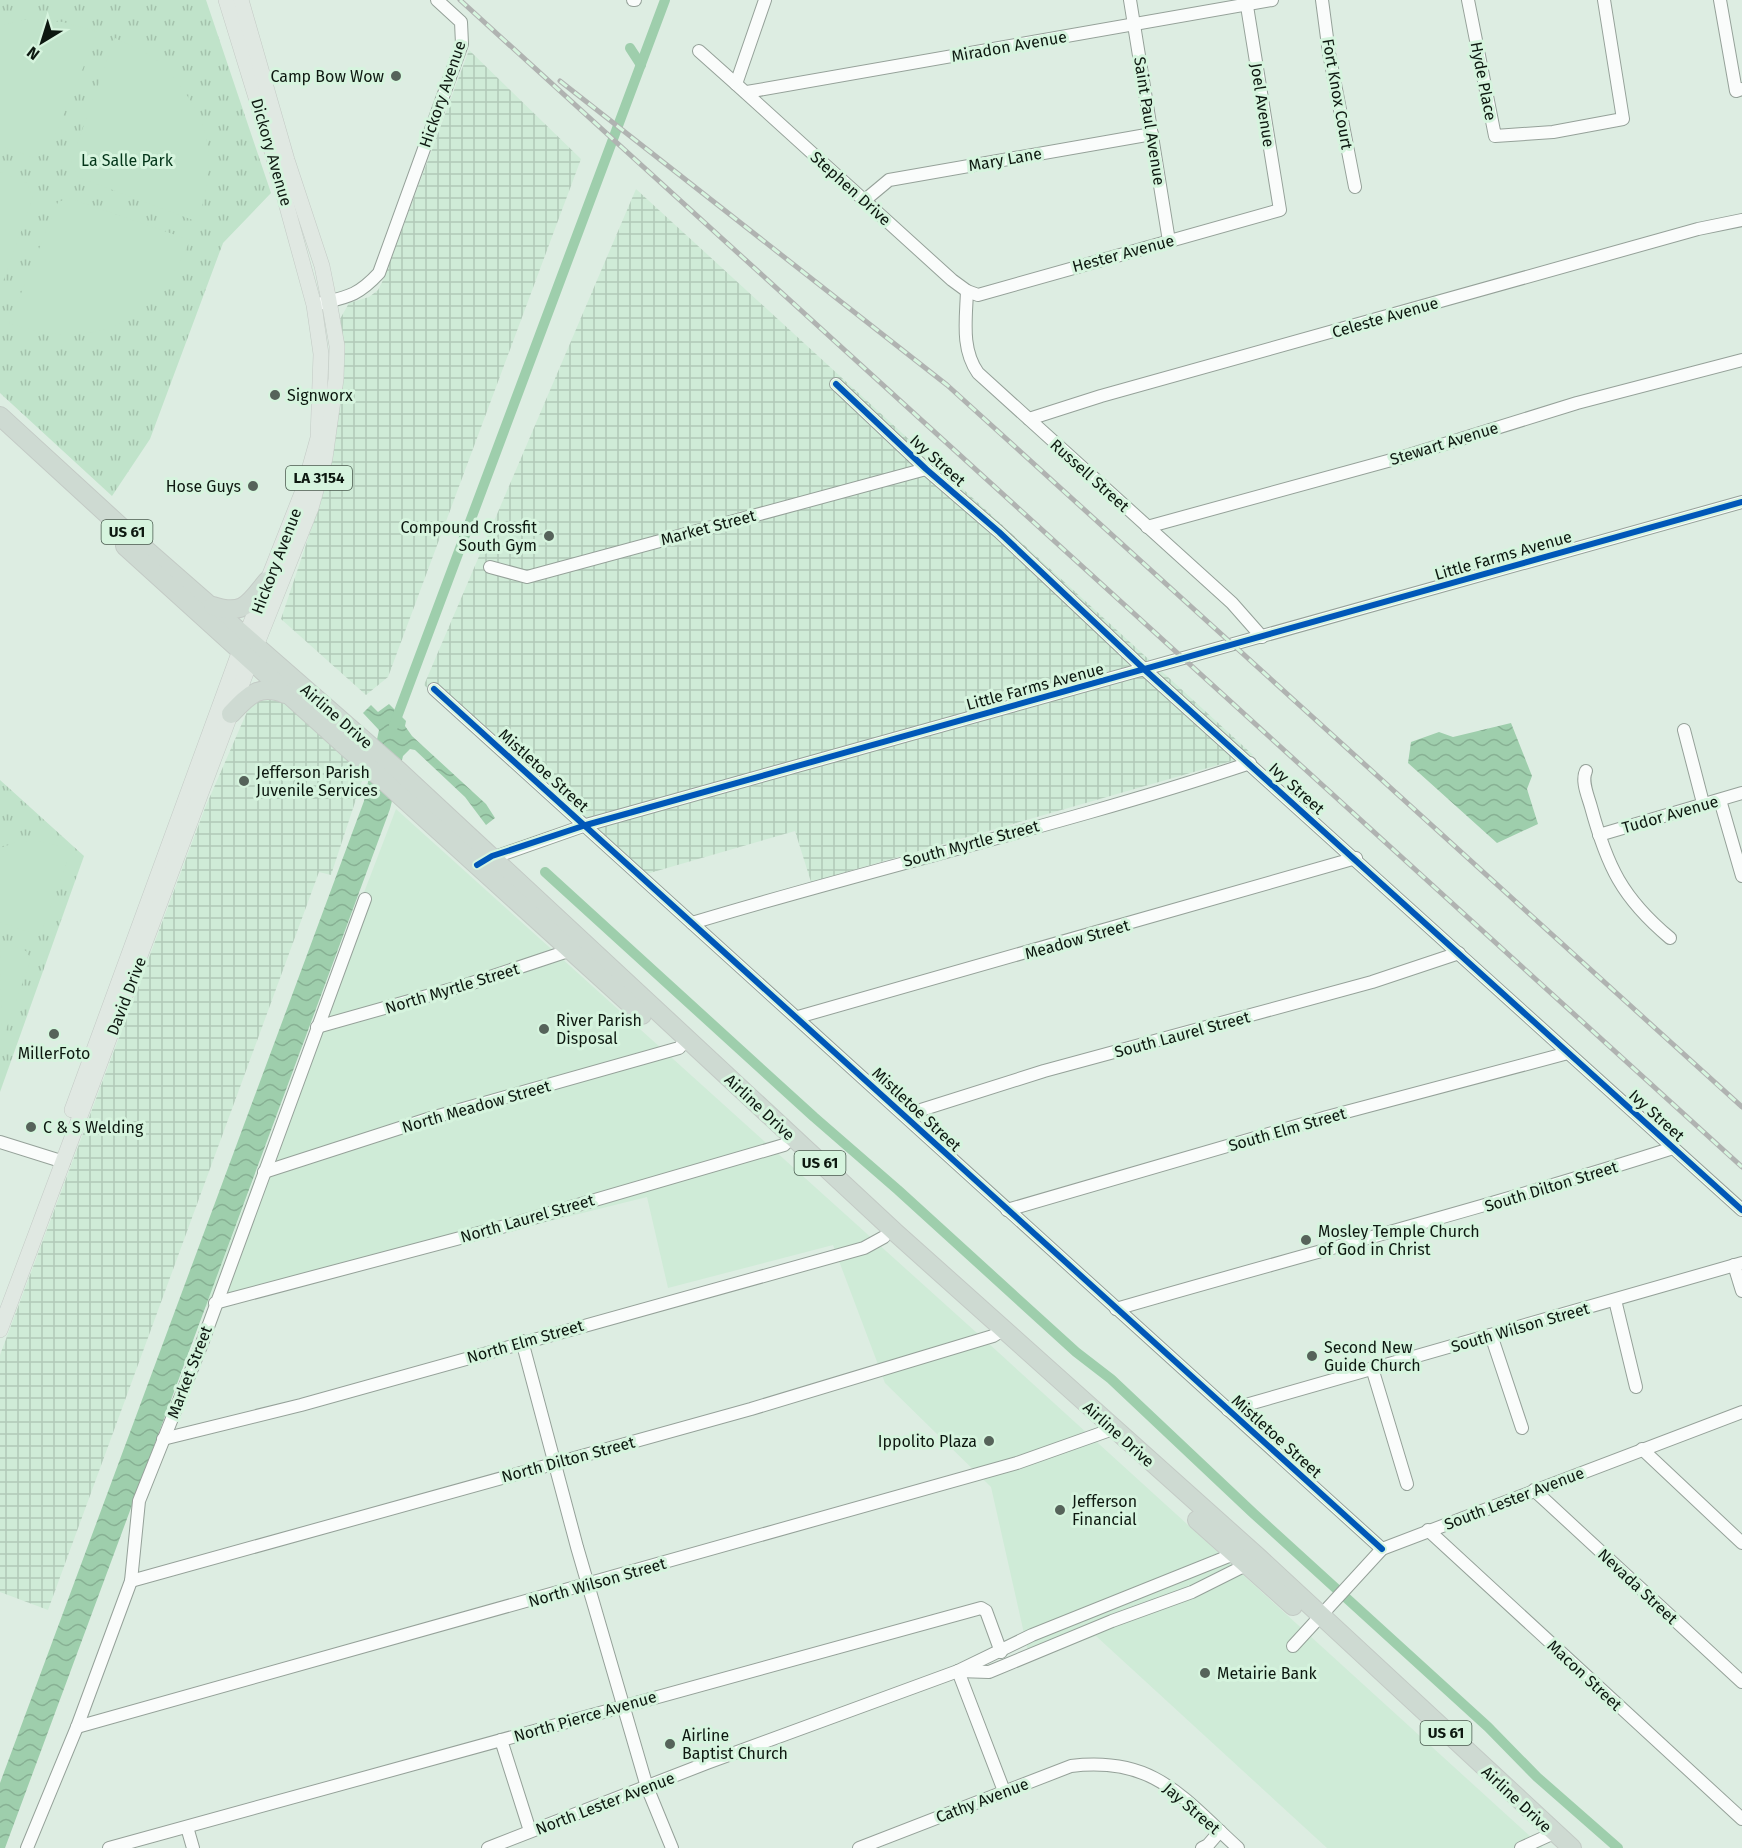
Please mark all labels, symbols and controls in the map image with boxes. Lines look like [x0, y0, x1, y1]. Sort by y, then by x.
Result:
north arrow [12, 12, 72, 72]
street label: Miradon Avenue [950, 27, 1068, 66]
street label: Fort Knox Court [1318, 37, 1357, 151]
street label: Hickory Avenue [415, 38, 470, 150]
street label: Hyde Place [1467, 40, 1500, 122]
text: N [23, 43, 43, 64]
street label: Saint Paul Avenue [1130, 55, 1169, 187]
street label: Joel Avenue [1246, 62, 1279, 149]
place label: Camp Bow Wow [270, 67, 385, 86]
marker: Camp Bow Wow [389, 69, 403, 83]
street label: Dickory Avenue [247, 96, 296, 208]
street label: Mary Lane [967, 144, 1043, 175]
street label: Stephen Drive [807, 147, 895, 229]
park label: La Salle Park [81, 151, 174, 170]
street label: Hester Avenue [1070, 231, 1176, 276]
street label: Celeste Avenue [1330, 293, 1441, 342]
place label: Signworx [287, 386, 353, 405]
marker: Signworx [268, 388, 282, 402]
street label: Stewart Avenue [1388, 418, 1501, 469]
street label: Ivy Street [906, 431, 969, 490]
street label: Russell Street [1046, 435, 1133, 516]
road number: LA 3154 [286, 466, 352, 490]
place label: Hose Guys [166, 477, 241, 496]
marker: Hose Guys [246, 479, 260, 493]
street label: Hickory Avenue [248, 506, 305, 617]
street label: Market Street [659, 506, 758, 549]
place label: Compound Crossfit South Gym [400, 518, 537, 555]
road number: US 61 [102, 520, 152, 544]
street label: Little Farms Avenue [1432, 527, 1574, 584]
marker: Compound Crossfit South Gym [542, 529, 556, 543]
street label: Little Farms Avenue [964, 659, 1106, 714]
street label: Airline Drive [297, 680, 376, 753]
street label: Mistletoe Street [495, 725, 593, 816]
street label: Ivy Street [1265, 759, 1328, 818]
place label: Jefferson Parish Juvenile Services [256, 763, 378, 800]
marker: Jefferson Parish Juvenile Services [237, 774, 251, 788]
street label: Tudor Avenue [1620, 792, 1721, 837]
street label: South Myrtle Street [901, 816, 1041, 871]
street label: Meadow Street [1023, 915, 1132, 963]
street label: David Drive [103, 954, 150, 1038]
street label: North Myrtle Street [383, 959, 522, 1018]
street label: South Laurel Street [1112, 1007, 1252, 1062]
place label: River Parish Disposal [556, 1011, 642, 1048]
marker: River Parish Disposal [537, 1022, 551, 1036]
marker: MillerFoto [47, 1027, 61, 1041]
place label: MillerFoto [18, 1044, 90, 1063]
street label: Mistletoe Street [868, 1063, 965, 1156]
street label: Airline Drive [721, 1070, 799, 1145]
street label: North Meadow Street [400, 1076, 553, 1137]
street label: Ivy Street [1625, 1086, 1688, 1145]
street label: South Elm Street [1226, 1104, 1348, 1155]
place label: C & S Welding [43, 1118, 144, 1137]
marker: C & S Welding [24, 1120, 38, 1134]
road number: US 61 [794, 1151, 846, 1175]
street label: South Dilton Street [1482, 1157, 1620, 1216]
street label: North Laurel Street [458, 1190, 596, 1247]
place label: Mosley Temple Church of God in Christ [1318, 1222, 1480, 1259]
marker: Mosley Temple Church of God in Christ [1299, 1233, 1313, 1247]
street label: South Wilson Street [1449, 1299, 1592, 1356]
street label: North Elm Street [465, 1316, 586, 1367]
street label: Market Street [163, 1323, 216, 1421]
place label: Second New Guide Church [1324, 1338, 1421, 1375]
marker: Second New Guide Church [1305, 1349, 1319, 1363]
street label: Mistletoe Street [1228, 1391, 1326, 1482]
street label: Airline Drive [1079, 1398, 1158, 1471]
street label: North Dilton Street [499, 1432, 637, 1486]
place label: Ippolito Plaza [878, 1432, 977, 1451]
marker: Ippolito Plaza [982, 1434, 996, 1448]
street label: South Lester Avenue [1442, 1463, 1587, 1534]
place label: Jefferson Financial [1072, 1492, 1137, 1529]
marker: Jefferson Financial [1053, 1503, 1067, 1517]
street label: Nevada Street [1594, 1545, 1682, 1628]
street label: North Wilson Street [526, 1554, 668, 1611]
street label: Macon Street [1543, 1636, 1626, 1715]
place label: Metairie Bank [1217, 1664, 1318, 1683]
marker: Metairie Bank [1198, 1666, 1212, 1680]
street label: North Pierce Avenue [512, 1687, 659, 1746]
road number: US 61 [1420, 1721, 1472, 1745]
place label: Airline Baptist Church [682, 1726, 788, 1763]
marker: Airline Baptist Church [663, 1737, 677, 1751]
street label: Airline Drive [1478, 1762, 1556, 1837]
street label: North Lester Avenue [533, 1768, 677, 1839]
street label: Cathy Avenue [933, 1774, 1031, 1827]
street label: Jay Street [1159, 1779, 1224, 1838]

